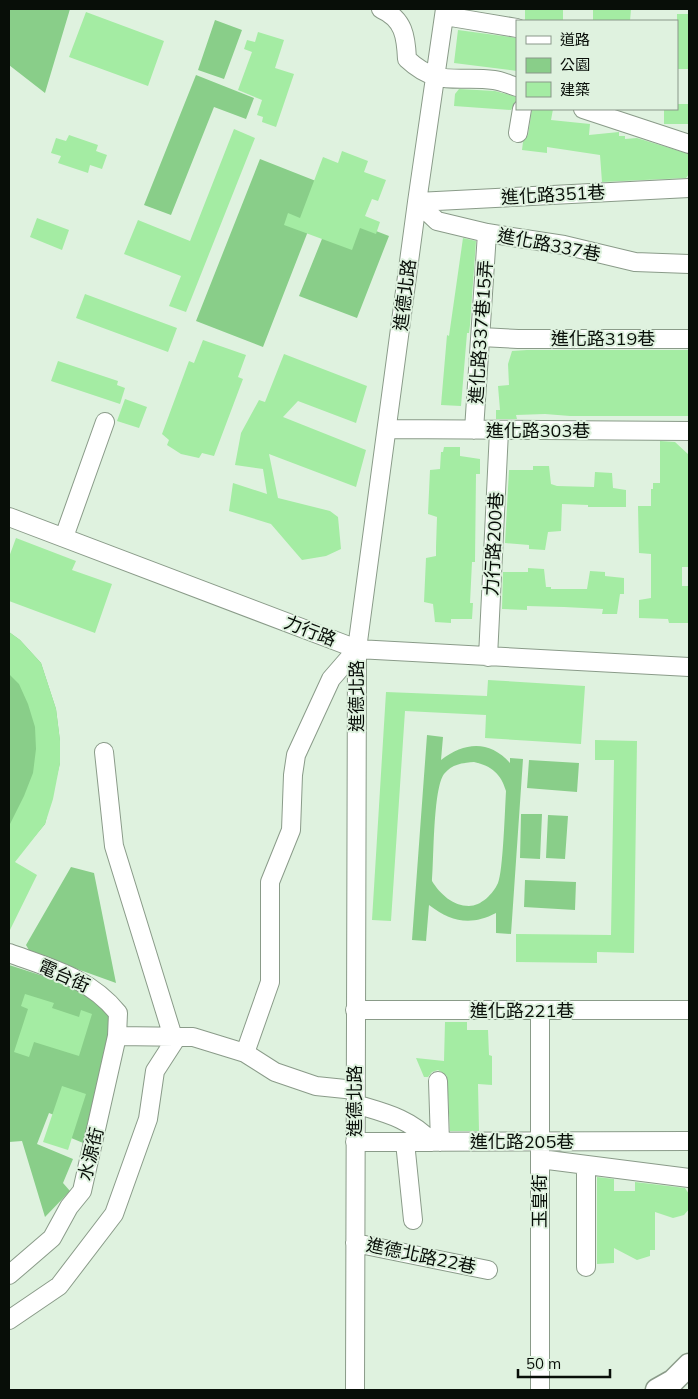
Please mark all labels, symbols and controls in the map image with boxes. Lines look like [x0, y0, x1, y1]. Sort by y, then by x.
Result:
legend [516, 20, 678, 110]
text: 道路 [560, 30, 590, 49]
text: 公園 [560, 55, 590, 74]
text: 建築 [560, 80, 590, 99]
street label: 進化路351巷 [500, 180, 606, 209]
street label: 進化路337巷 [496, 223, 603, 266]
street label: 進德北路 [389, 258, 420, 332]
street label: 進化路337巷15弄 [464, 259, 497, 405]
street label: 進化路319巷 [551, 327, 655, 350]
street label: 進化路303巷 [486, 419, 590, 442]
street label: 力行路200巷 [479, 491, 508, 597]
street label: 力行路 [281, 610, 340, 651]
street label: 進德北路 [345, 660, 368, 732]
street label: 電台街 [35, 954, 94, 997]
street label: 進化路221巷 [470, 999, 574, 1022]
street label: 進德北路 [343, 1065, 366, 1137]
street label: 水源街 [73, 1125, 108, 1183]
street label: 進化路205巷 [470, 1130, 574, 1153]
street label: 玉皇街 [528, 1174, 551, 1228]
street label: 進德北路22巷 [364, 1233, 478, 1278]
scale bar [518, 1346, 610, 1378]
text: 50 m [526, 1354, 561, 1373]

